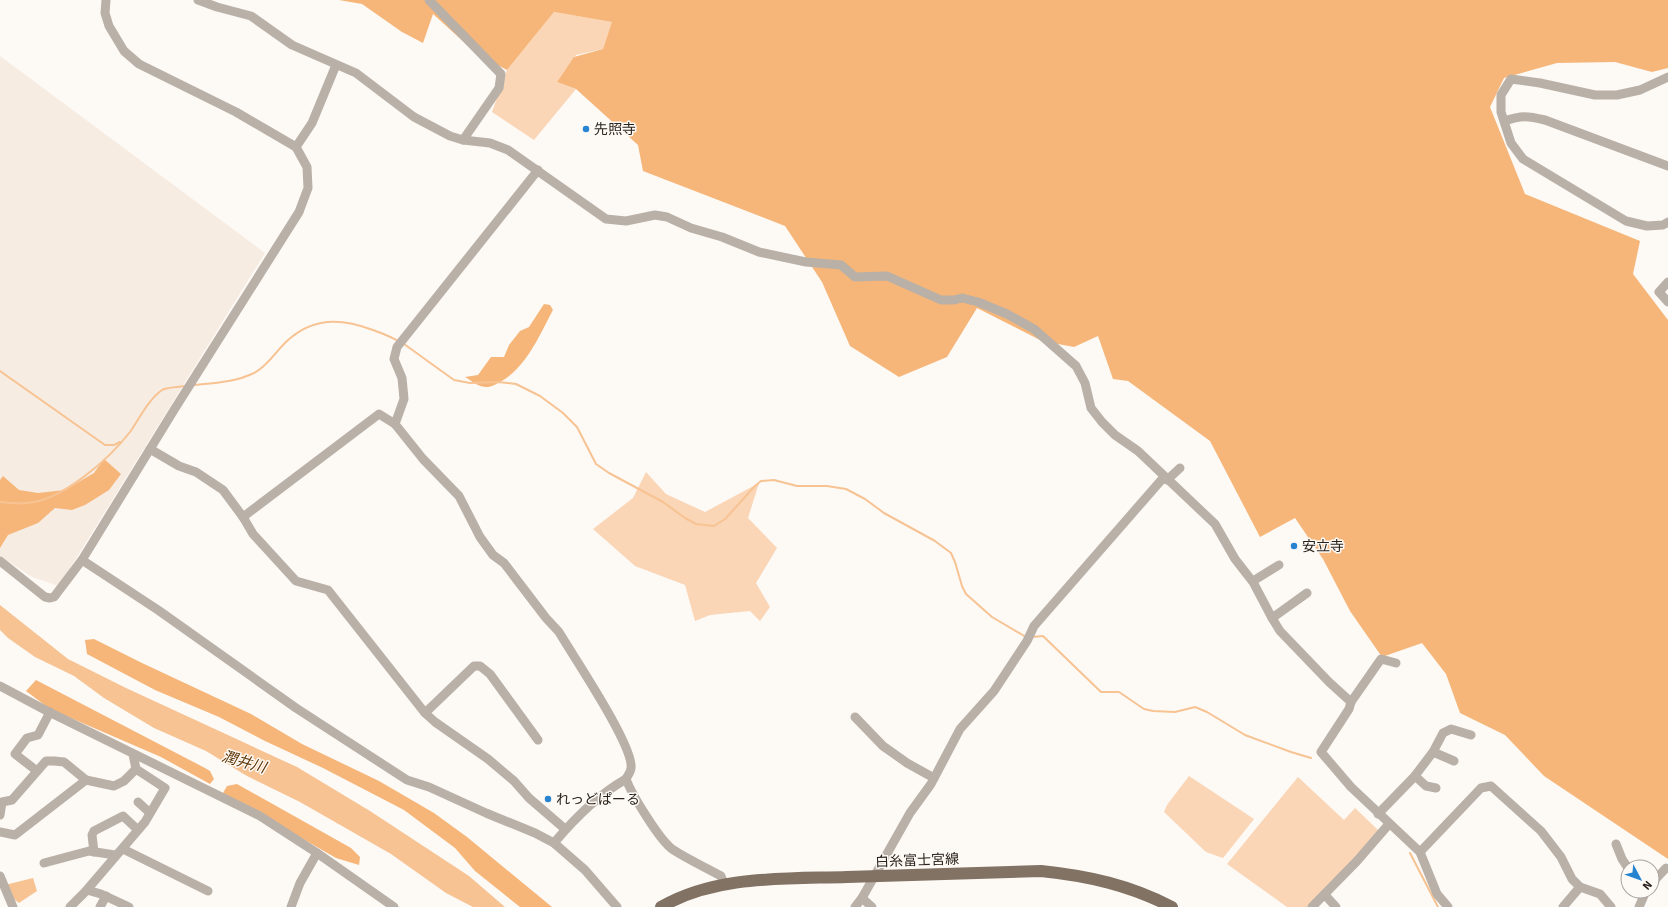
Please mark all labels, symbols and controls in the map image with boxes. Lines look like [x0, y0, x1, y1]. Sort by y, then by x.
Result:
place label: 先照寺 [594, 121, 636, 138]
marker: 先照寺 [581, 124, 591, 134]
place label: 安立寺 [1302, 538, 1344, 555]
marker: 安立寺 [1289, 541, 1299, 551]
water label: 潤井川 [220, 747, 270, 777]
place label: れっどぱーる [556, 791, 640, 808]
marker: れっどぱーる [543, 794, 553, 804]
street label: 白糸富士宮線 [875, 851, 959, 870]
north arrow [1620, 859, 1660, 899]
text: N [1640, 878, 1655, 892]

